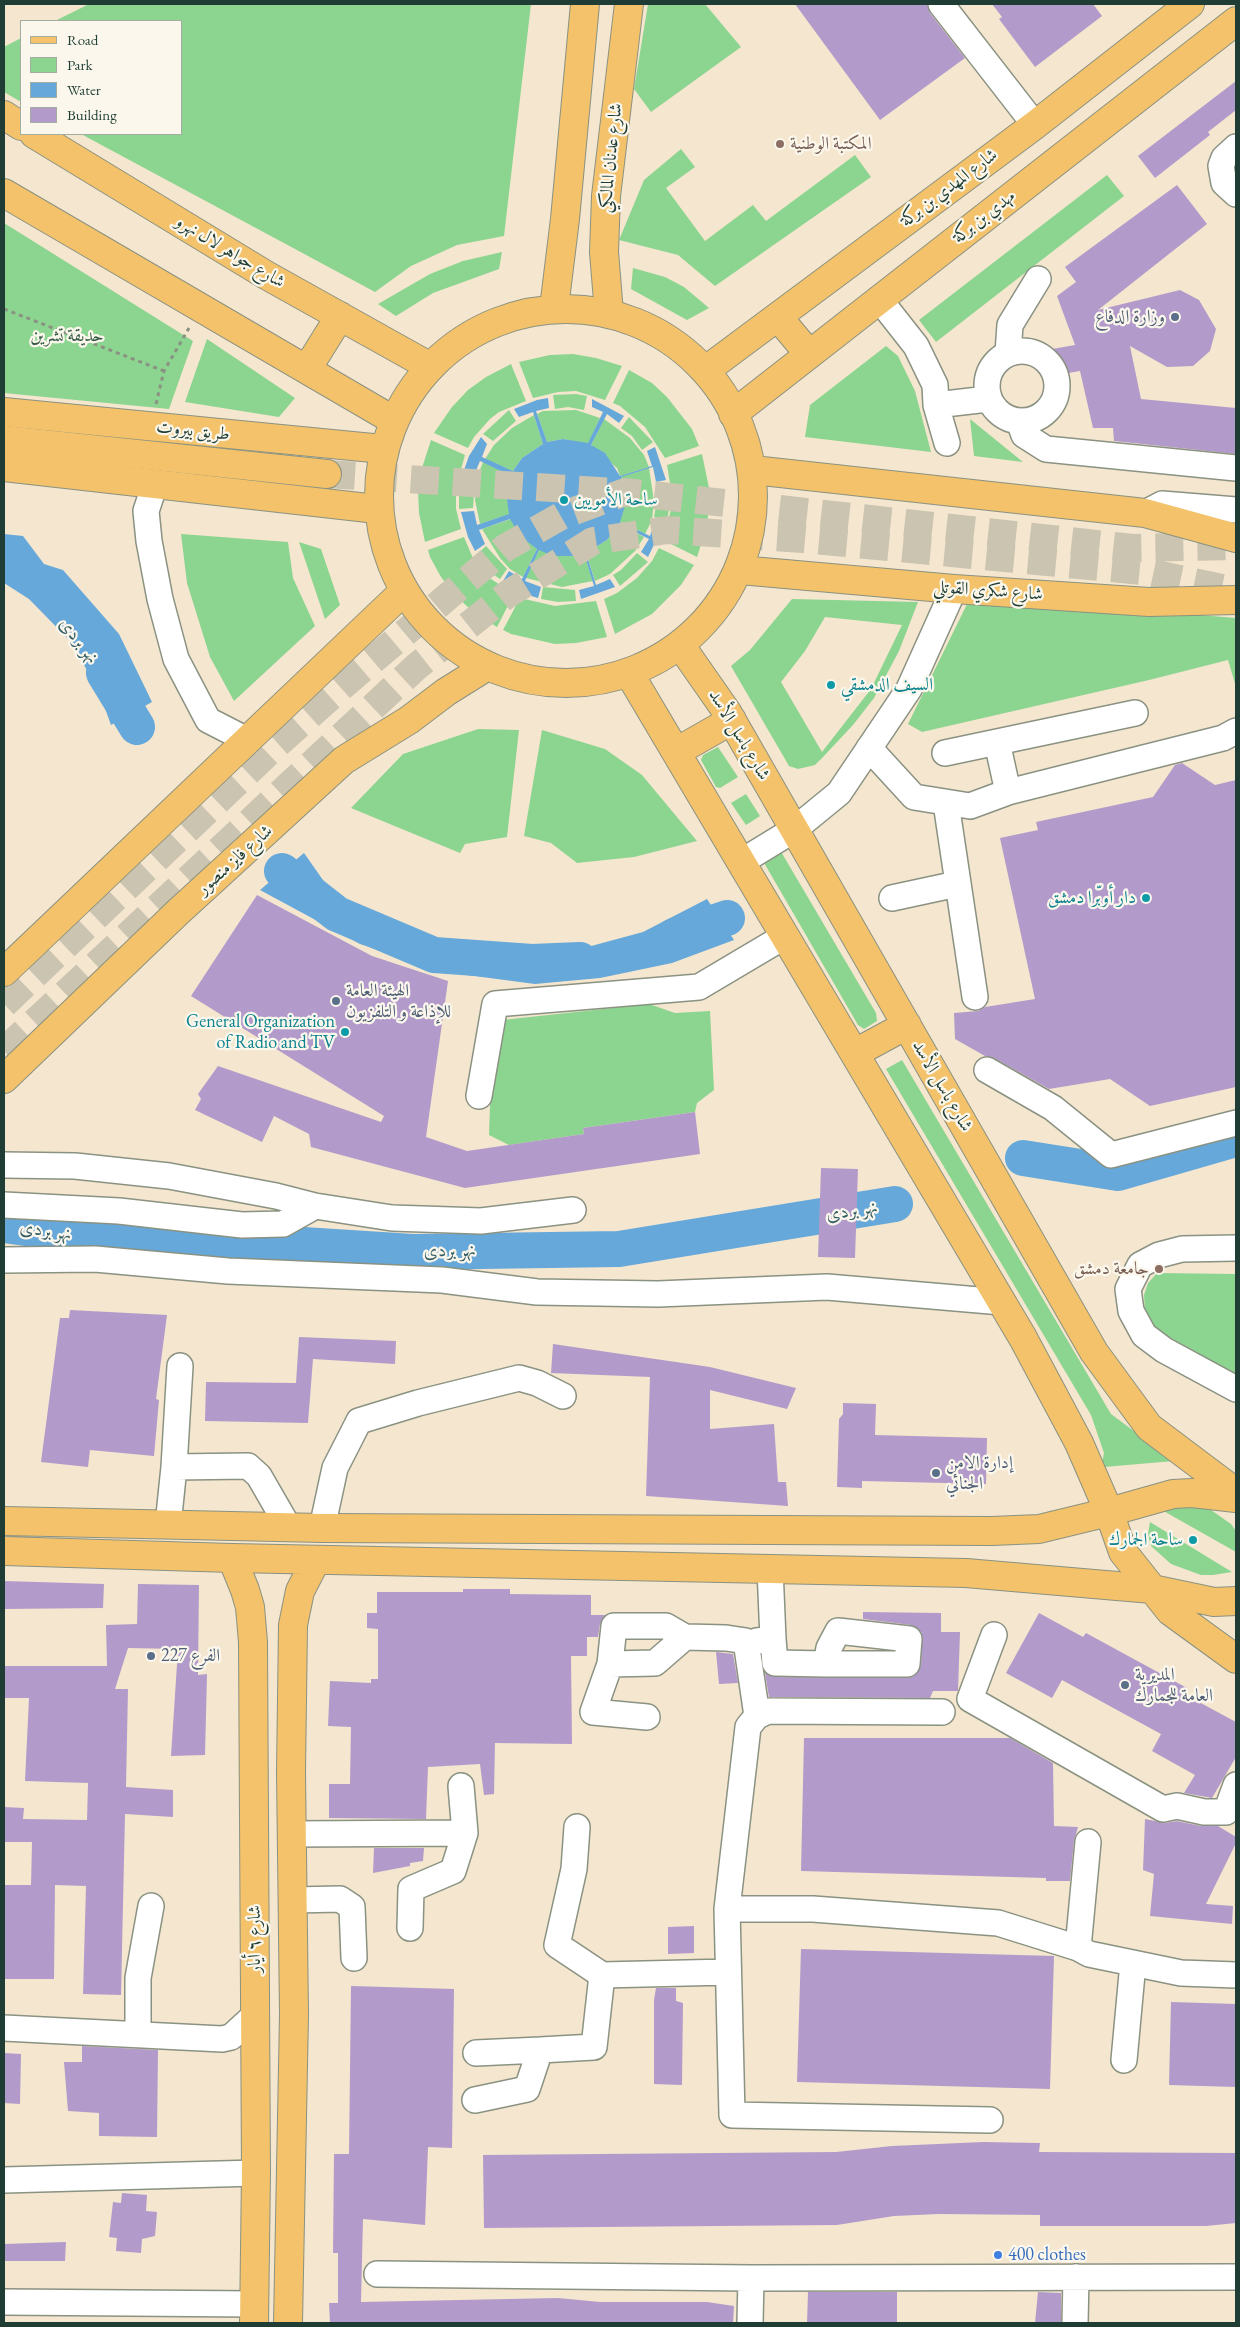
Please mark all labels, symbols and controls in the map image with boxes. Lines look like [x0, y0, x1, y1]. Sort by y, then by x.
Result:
legend [20, 20, 182, 135]
text: Road [67, 30, 98, 49]
text: Park [67, 55, 93, 74]
text: Water [67, 80, 101, 99]
street label: شارع عدنان المالكي [595, 102, 627, 214]
text: Building [67, 105, 117, 124]
place label: المكتبة الوطنية [790, 133, 872, 155]
marker: المكتبة الوطنية [774, 138, 786, 150]
street label: شارع المهدي بن بركة [896, 144, 1002, 232]
street label: مهدي بن بركة [948, 186, 1020, 248]
street label: شارع جواهر لال نهرو [171, 211, 289, 293]
place label: وزارة الدفاع [1095, 306, 1165, 328]
marker: وزارة الدفاع [1169, 311, 1181, 323]
park label: حديقة تشرين [30, 325, 104, 347]
street label: طريق بيروت [155, 416, 231, 446]
place label: ساحة الأمويين [574, 489, 658, 511]
marker: ساحة الأمويين [558, 494, 570, 506]
street label: شارع شكري القوتلي [932, 576, 1044, 606]
water label: نهر بردى [54, 613, 104, 669]
place label: السيف الدمشقي [841, 674, 933, 696]
marker: السيف الدمشقي [825, 679, 837, 691]
street label: شارع باسل الأسد [703, 686, 775, 784]
street label: شارع فايز منصور [193, 820, 277, 900]
place label: دار أوبّرا دمشق [1048, 887, 1136, 909]
marker: دار أوبّرا دمشق [1140, 892, 1152, 904]
place label: الهيئة العامة للإذاعة و التلفزيون [346, 980, 451, 1022]
marker: الهيئة العامة للإذاعة و التلفزيون [330, 995, 342, 1007]
place label: General Organization of Radio and TV [186, 1011, 335, 1054]
marker: General Organization of Radio and TV [339, 1026, 351, 1038]
street label: شارع باسل الأسد [907, 1036, 977, 1136]
water label: نهر بردى [824, 1196, 880, 1226]
water label: نهر بردى [18, 1216, 74, 1246]
water label: نهر بردى [424, 1239, 476, 1263]
place label: جامعة دمشق [1074, 1258, 1149, 1280]
marker: جامعة دمشق [1153, 1263, 1165, 1275]
place label: إدارة الامن الجنائي [946, 1452, 1013, 1495]
marker: إدارة الامن الجنائي [930, 1467, 942, 1479]
place label: ساحة الجمارك [1109, 1529, 1183, 1551]
marker: ساحة الجمارك [1187, 1534, 1199, 1546]
place label: الفرع 227 [161, 1645, 220, 1667]
marker: الفرع 227 [145, 1650, 157, 1662]
place label: المديرية العامة للجمارك [1135, 1664, 1213, 1706]
marker: المديرية العامة للجمارك [1119, 1679, 1131, 1691]
street label: شارع ٦ أيار [244, 1905, 266, 1973]
place label: 400 clothes [1008, 2244, 1086, 2266]
marker: 400 clothes [992, 2249, 1004, 2261]

